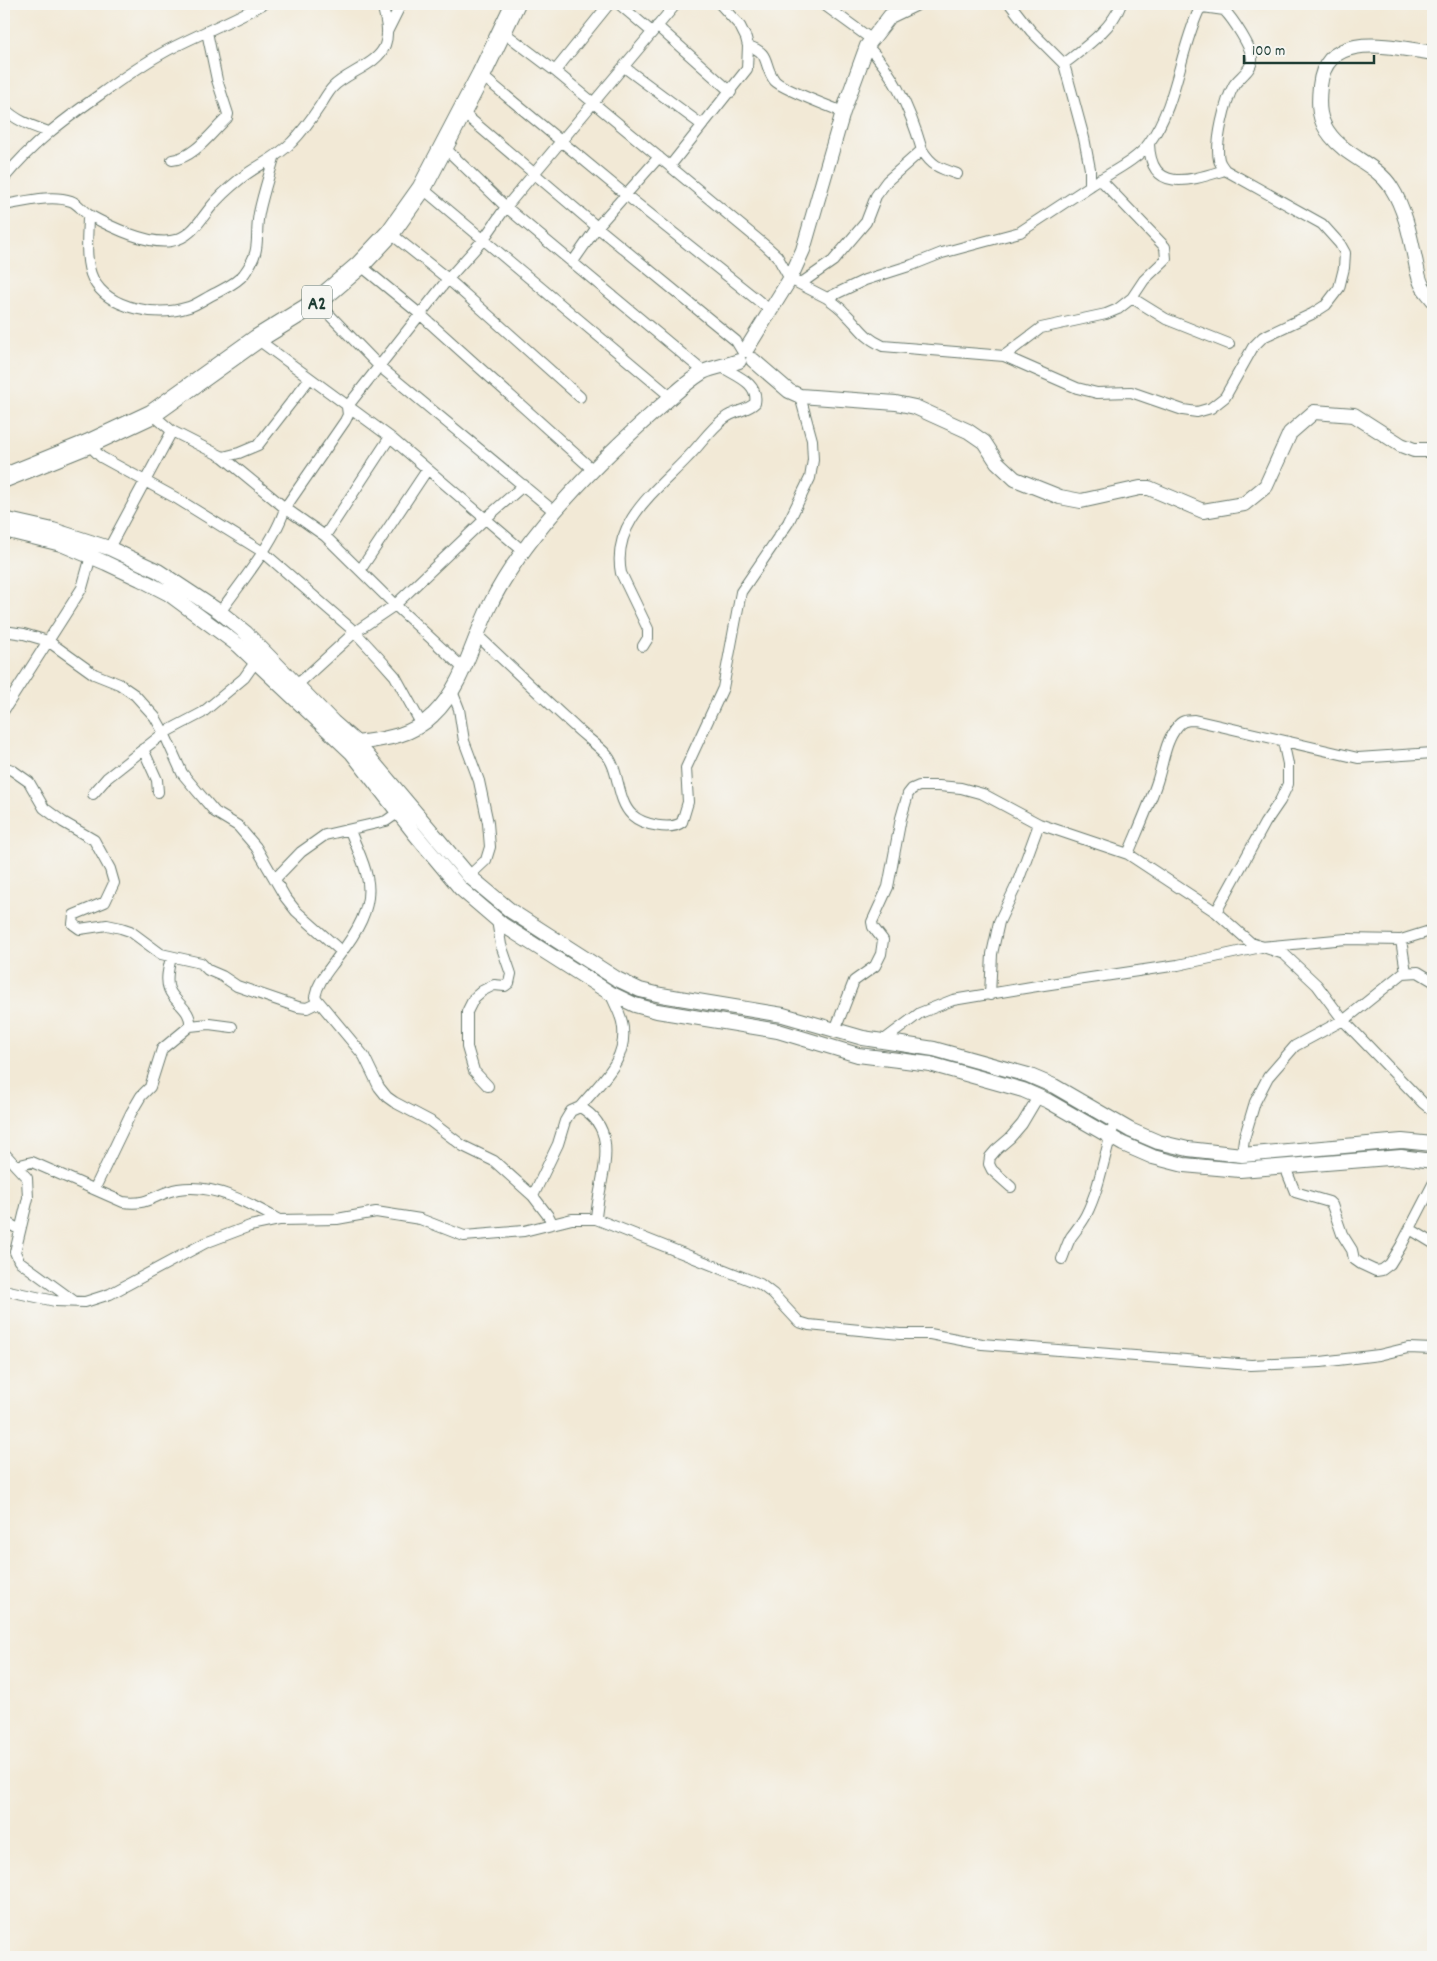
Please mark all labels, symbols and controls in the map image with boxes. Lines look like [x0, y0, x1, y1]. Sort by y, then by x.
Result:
scale bar [1244, 32, 1374, 64]
text: 100 m [1252, 41, 1285, 63]
road number: A2 [302, 286, 332, 318]

